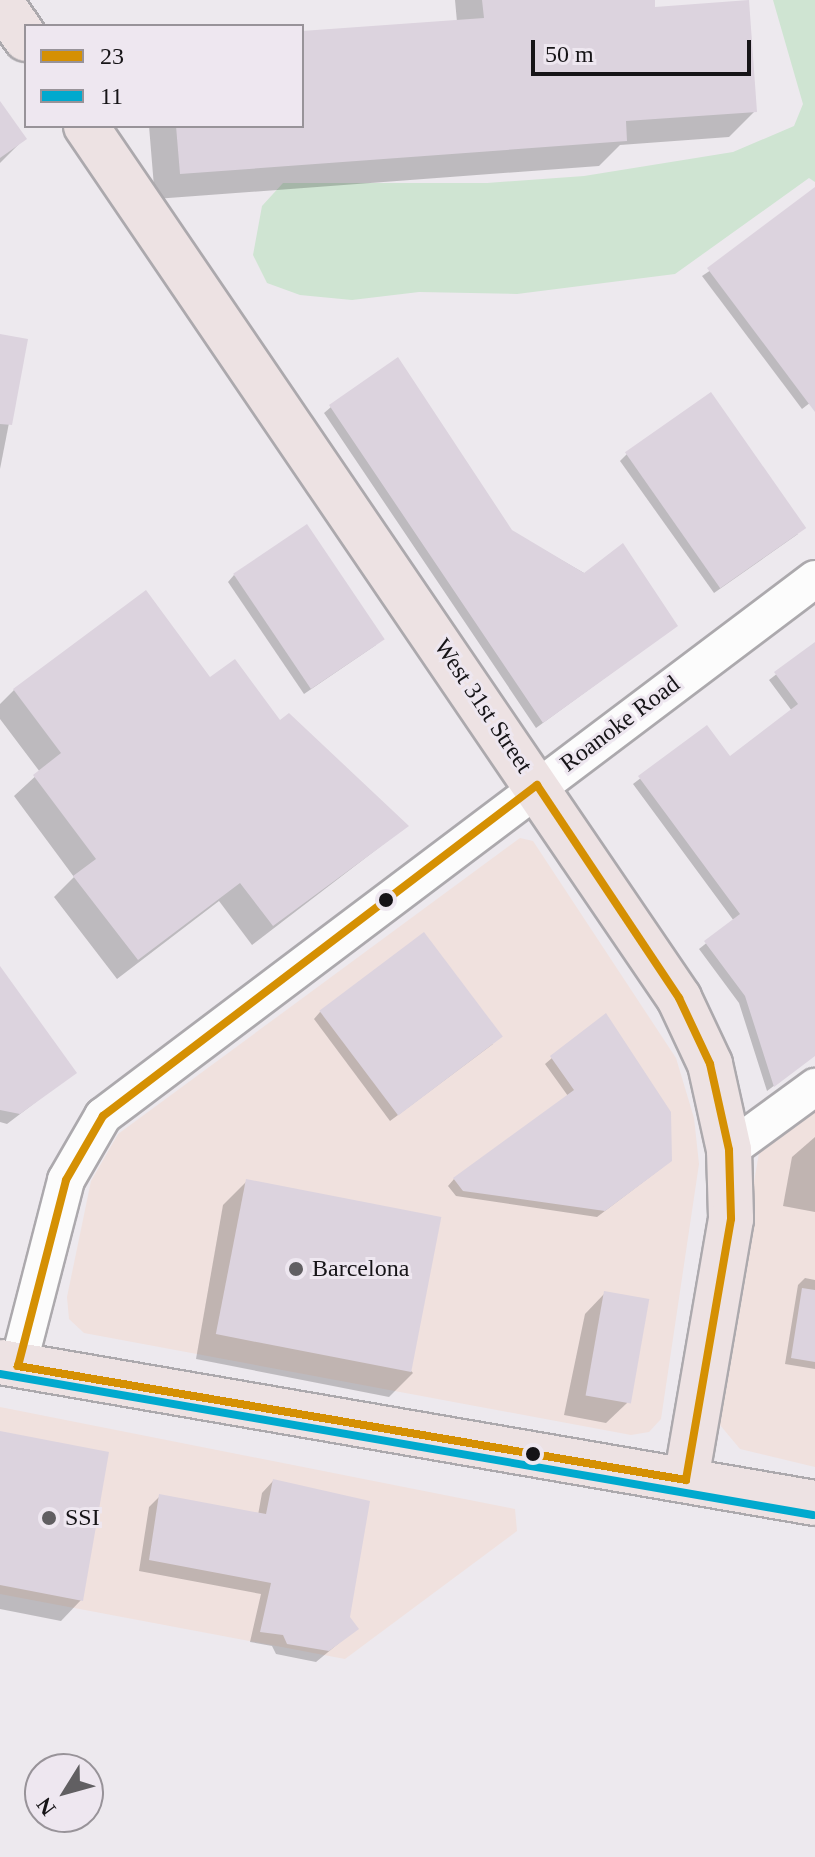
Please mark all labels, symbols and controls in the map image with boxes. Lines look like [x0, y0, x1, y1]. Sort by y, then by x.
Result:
legend [24, 24, 304, 128]
scale bar [535, 24, 755, 74]
text: 50 m [545, 41, 594, 67]
text: 23 [100, 43, 124, 69]
text: 11 [100, 83, 123, 109]
street label: West 31st Street [428, 634, 538, 778]
street label: Roanoke Road [555, 670, 685, 778]
unlabelled marker [378, 892, 394, 908]
place label: Barcelona [312, 1255, 409, 1283]
marker: Barcelona [287, 1260, 305, 1278]
unlabelled marker [525, 1446, 541, 1462]
place label: SSI [65, 1504, 100, 1532]
marker: SSI [40, 1509, 58, 1527]
north arrow [24, 1753, 104, 1833]
text: N [31, 1793, 61, 1820]

